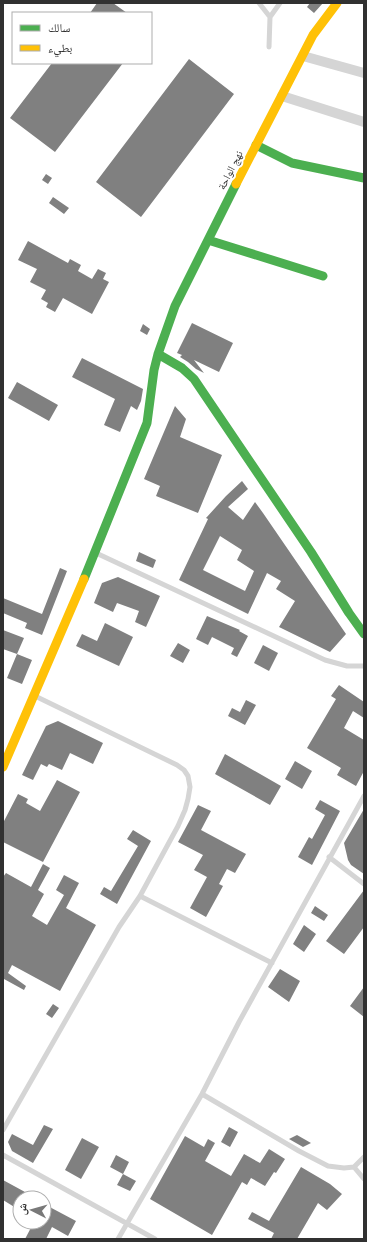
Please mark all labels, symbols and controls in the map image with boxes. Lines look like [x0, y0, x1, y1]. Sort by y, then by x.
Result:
legend [12, 12, 152, 64]
text: سالك [48, 19, 70, 36]
text: بطيء [48, 39, 72, 58]
street label: نهج الواحة [213, 148, 246, 192]
north arrow [12, 1190, 52, 1230]
text: ش [13, 1202, 31, 1216]

